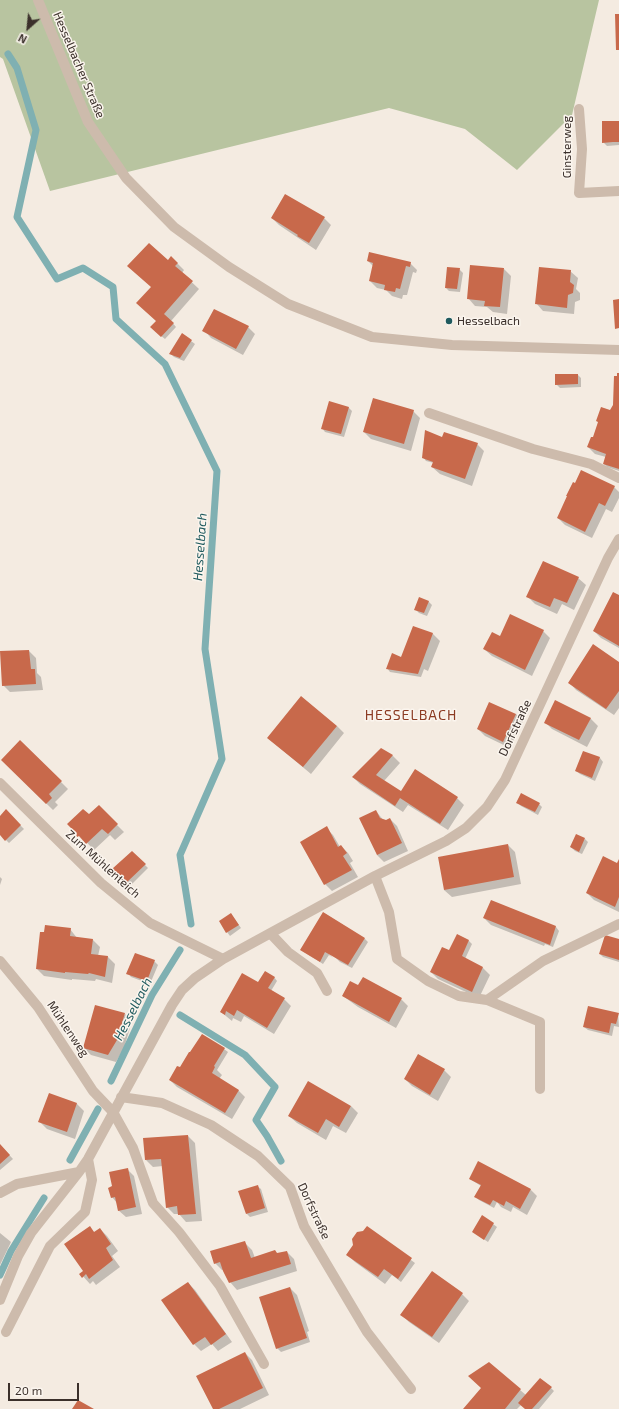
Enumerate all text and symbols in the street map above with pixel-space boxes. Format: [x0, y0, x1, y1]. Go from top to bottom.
north arrow [8, 8, 48, 48]
street label: Hesselbacher Straße [50, 10, 108, 120]
text: N [16, 32, 29, 47]
street label: Ginsterweg [560, 116, 574, 178]
place label: Hesselbach [457, 314, 520, 328]
marker: Hesselbach [444, 316, 454, 326]
water label: Hesselbach [190, 512, 210, 582]
street label: Dorfstraße [496, 697, 534, 759]
district label: HESSELBACH [365, 707, 457, 723]
street label: Zum Mühlenteich [63, 827, 143, 901]
water label: Hesselbach [111, 975, 155, 1043]
street label: Mühlenweg [44, 998, 92, 1060]
street label: Dorfstraße [295, 1180, 333, 1242]
scale bar [10, 1375, 81, 1401]
text: 20 m [15, 1383, 42, 1397]

